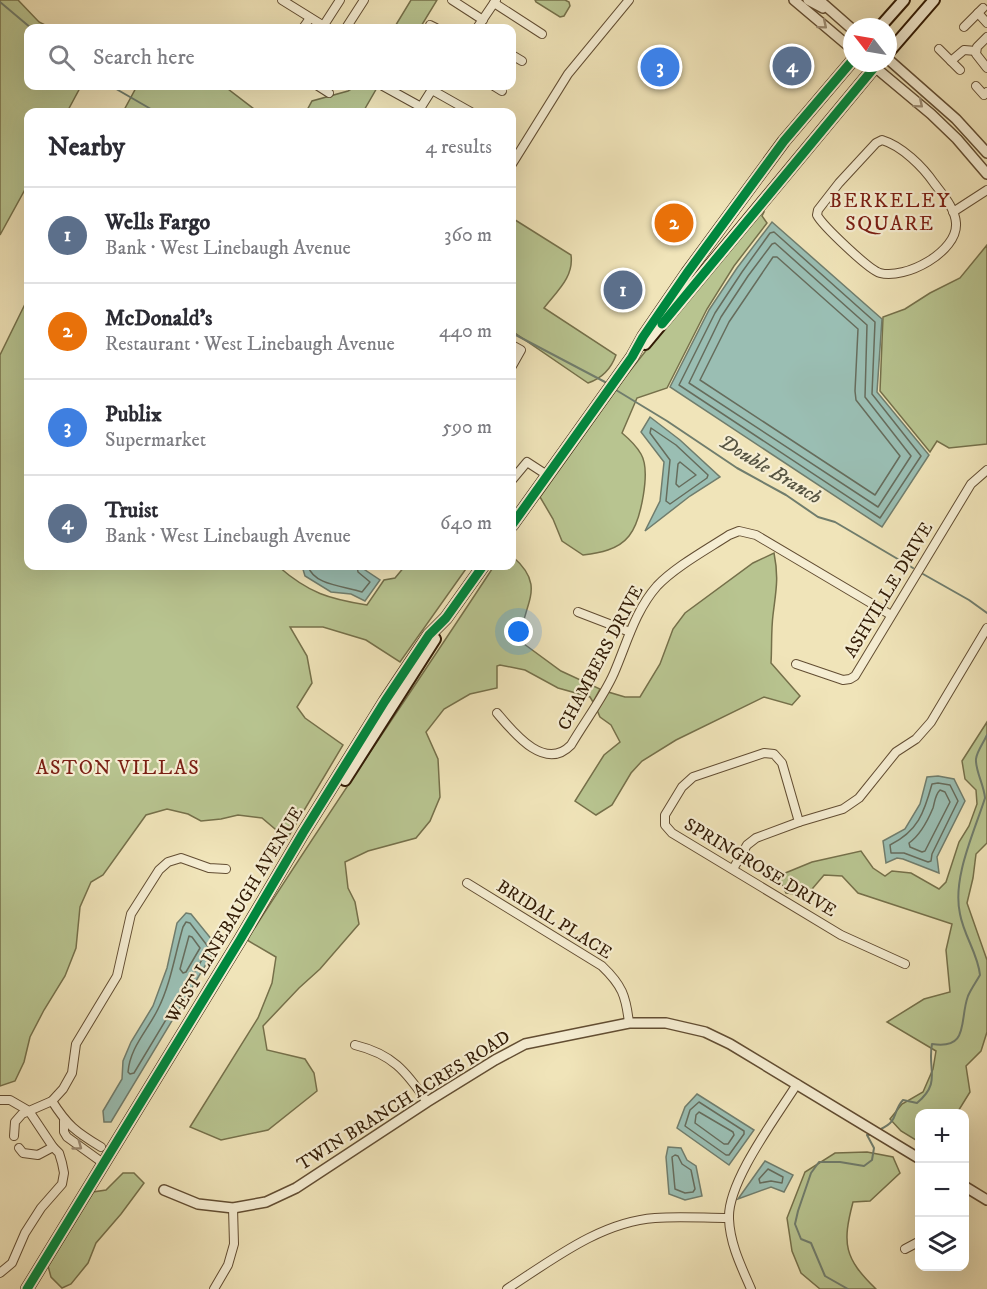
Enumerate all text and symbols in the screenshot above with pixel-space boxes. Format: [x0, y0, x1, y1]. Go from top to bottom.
one-way arrow [816, 18, 827, 29]
north arrow [843, 18, 897, 72]
search box [24, 24, 516, 90]
icon: search [45, 41, 78, 74]
text: Search here [93, 44, 195, 71]
pin: 3 [640, 44, 680, 90]
pin: 4 [772, 44, 812, 88]
one-way arrow [912, 97, 923, 108]
text: Nearby [48, 131, 125, 164]
text: 4 results [425, 135, 492, 160]
district label: BERKELEY SQUARE [829, 189, 951, 237]
pin: 2 [654, 200, 694, 246]
text: Wells Fargo [105, 209, 210, 236]
text: 1 [64, 223, 71, 248]
text: 360 m [444, 223, 492, 248]
text: Bank · West Linebaugh Avenue [105, 236, 351, 261]
pin: 1 [604, 268, 642, 312]
text: McDonald's [105, 305, 212, 332]
text: 2 [63, 319, 72, 344]
text: 440 m [439, 319, 492, 344]
text: Restaurant · West Linebaugh Avenue [105, 332, 395, 357]
text: Publix [105, 401, 162, 428]
text: 3 [64, 415, 71, 440]
text: 590 m [442, 415, 492, 440]
text: Supermarket [105, 428, 206, 453]
water label: Double Branch [714, 430, 826, 510]
text: Truist [105, 497, 158, 524]
text: 4 [62, 511, 73, 536]
text: 640 m [440, 511, 492, 536]
street label: ASHVILLE DRIVE [840, 518, 938, 662]
text: Bank · West Linebaugh Avenue [105, 524, 351, 549]
street label: CHAMBERS DRIVE [553, 581, 649, 734]
your location [504, 617, 533, 646]
district label: ASTON VILLAS [36, 756, 200, 781]
street label: WEST LINEBAUGH AVENUE [161, 803, 309, 1028]
street label: SPRINGROSE DRIVE [680, 814, 840, 922]
street label: BRIDAL PLACE [492, 876, 616, 964]
street label: TWIN BRANCH ACRES ROAD [293, 1026, 515, 1176]
map controls [915, 1109, 969, 1271]
button: + [915, 1109, 969, 1163]
one-way arrow [72, 1139, 83, 1150]
button: − [915, 1163, 969, 1217]
button: layers [915, 1217, 969, 1271]

